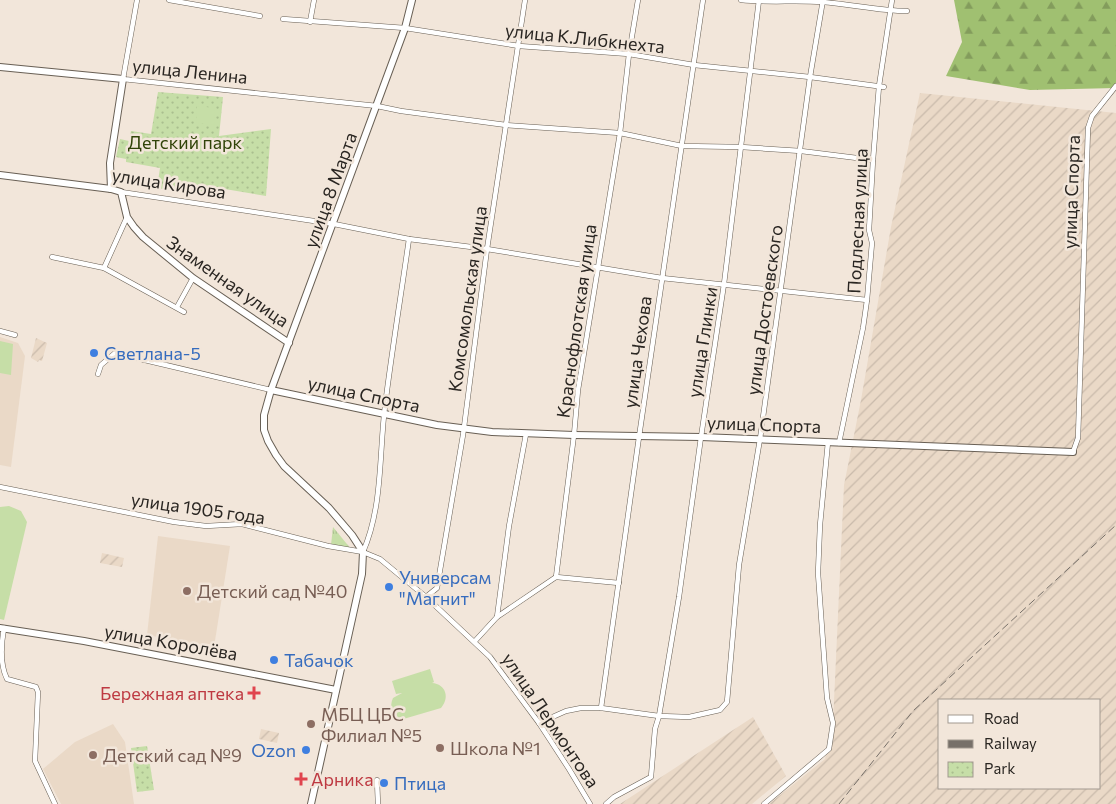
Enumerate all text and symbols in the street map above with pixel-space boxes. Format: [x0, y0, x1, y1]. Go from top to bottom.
street label: улица К.Либкнехта [504, 19, 666, 57]
street label: улица Ленина [131, 54, 249, 88]
street label: улица 8 Марта [299, 129, 361, 251]
park label: Детский парк [128, 131, 243, 153]
street label: улица Спорта [1058, 135, 1084, 249]
street label: Подлесная улица [842, 148, 872, 294]
street label: улица Кирова [110, 163, 228, 203]
street label: Комсомольская улица [443, 205, 491, 393]
street label: Краснофлотская улица [552, 223, 600, 419]
street label: улица Достоевского [741, 223, 787, 397]
street label: Знаменная улица [163, 231, 293, 331]
street label: улица Глинки [682, 285, 722, 399]
street label: улица Чехова [618, 294, 656, 410]
place label: Светлана-5 [104, 342, 201, 364]
marker: Светлана-5 [88, 347, 100, 359]
street label: улица Спорта [306, 371, 422, 417]
street label: улица Спорта [707, 411, 821, 437]
street label: улица 1905 года [130, 488, 266, 528]
place label: Универсам "Магнит" [399, 566, 491, 609]
place label: Детский сад №40 [197, 580, 347, 602]
marker: Универсам "Магнит" [383, 581, 395, 593]
marker: Детский сад №40 [181, 585, 193, 597]
street label: улица Королёва [103, 619, 239, 665]
street label: улица Лермонтова [498, 648, 604, 792]
place label: Табачок [284, 649, 354, 671]
marker: Табачок [268, 654, 280, 666]
place label: Бережная аптека [100, 682, 244, 704]
marker: Бережная аптека [248, 687, 260, 699]
legend [938, 699, 1101, 789]
place label: МБЦ ЦБС Филиал №5 [321, 703, 422, 746]
text: Road [984, 709, 1019, 727]
marker: МБЦ ЦБС Филиал №5 [305, 718, 317, 730]
text: Railway [984, 734, 1037, 752]
place label: Школа №1 [450, 737, 541, 759]
place label: Ozon [251, 739, 296, 761]
marker: Школа №1 [434, 742, 446, 754]
place label: Детский сад №9 [103, 744, 242, 766]
marker: Ozon [300, 744, 312, 756]
marker: Детский сад №9 [87, 749, 99, 761]
text: Park [984, 759, 1015, 777]
place label: Арника [311, 768, 373, 790]
place label: Птица [394, 772, 446, 794]
marker: Арника [295, 773, 307, 785]
marker: Птица [378, 777, 390, 789]

